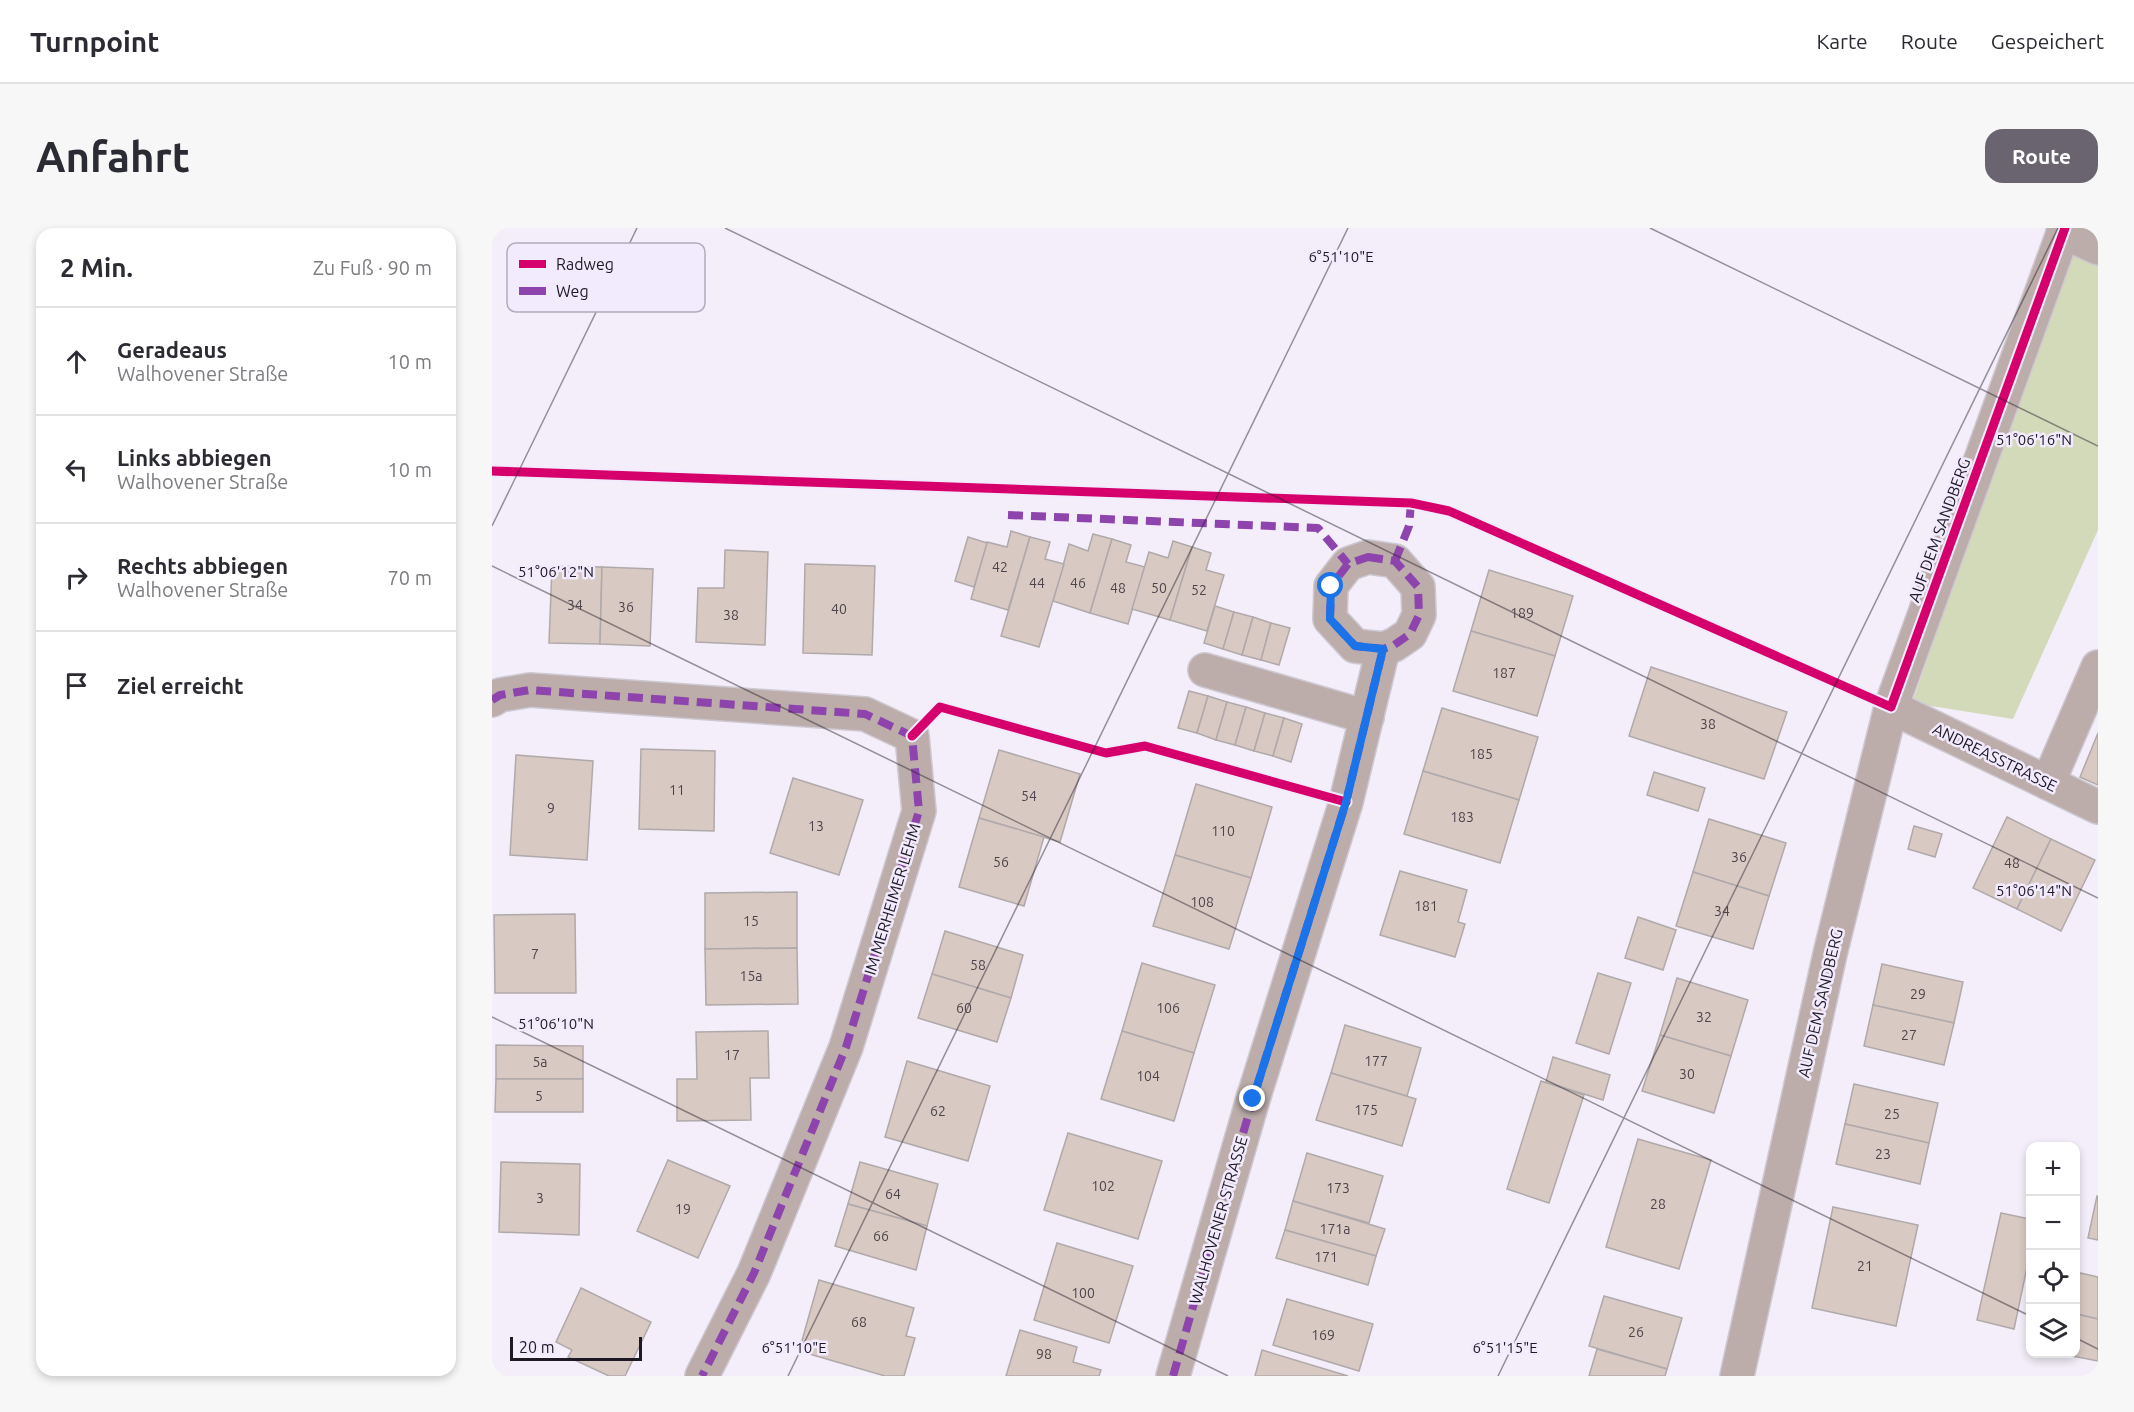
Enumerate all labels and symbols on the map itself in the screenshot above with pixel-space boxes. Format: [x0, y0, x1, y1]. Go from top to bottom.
legend [507, 243, 705, 312]
text: 6°51'10"E [1308, 248, 1374, 265]
text: Radweg [556, 255, 614, 273]
text: Weg [556, 282, 589, 300]
text: 51°06'16"N [1996, 431, 2072, 448]
street label: AUF DEM SANDBERG [1904, 455, 1974, 605]
house number: 42 [992, 559, 1008, 575]
text: 51°06'12"N [518, 563, 594, 580]
route start [1317, 572, 1343, 598]
house number: 44 [1029, 575, 1045, 591]
house number: 46 [1070, 575, 1086, 591]
house number: 48 [1110, 580, 1126, 596]
house number: 50 [1151, 580, 1167, 596]
house number: 52 [1191, 582, 1207, 598]
house number: 34 [567, 597, 583, 613]
house number: 36 [618, 599, 634, 615]
house number: 40 [831, 601, 847, 617]
house number: 189 [1510, 605, 1534, 621]
house number: 38 [723, 607, 739, 623]
house number: 187 [1492, 665, 1516, 681]
house number: 38 [1700, 716, 1716, 732]
street label: ANDREASSTRASSE [1930, 719, 2060, 795]
house number: 185 [1469, 746, 1493, 762]
house number: 11 [669, 782, 685, 798]
house number: 54 [1021, 788, 1037, 804]
house number: 9 [547, 800, 555, 816]
house number: 183 [1450, 809, 1474, 825]
house number: 13 [808, 818, 824, 834]
street label: IM MERHEIMER LEHM [860, 821, 924, 977]
house number: 110 [1211, 823, 1235, 839]
house number: 36 [1731, 849, 1747, 865]
house number: 56 [993, 854, 1009, 870]
house number: 48 [2004, 855, 2020, 871]
text: 51°06'14"N [1996, 882, 2072, 899]
house number: 108 [1190, 894, 1214, 910]
house number: 181 [1414, 898, 1438, 914]
house number: 34 [1714, 903, 1730, 919]
house number: 15 [743, 913, 759, 929]
street label: AUF DEM SANDBERG [1794, 927, 1846, 1079]
house number: 7 [531, 946, 539, 962]
house number: 58 [970, 957, 986, 973]
house number: 15a [740, 968, 763, 984]
house number: 29 [1910, 986, 1926, 1002]
house number: 60 [956, 1000, 972, 1016]
house number: 106 [1156, 1000, 1180, 1016]
house number: 32 [1696, 1009, 1712, 1025]
text: 51°06'10"N [518, 1015, 594, 1032]
house number: 27 [1901, 1027, 1917, 1043]
house number: 17 [724, 1047, 740, 1063]
house number: 177 [1364, 1053, 1388, 1069]
house number: 5a [532, 1054, 548, 1070]
house number: 30 [1679, 1066, 1695, 1082]
house number: 104 [1136, 1068, 1160, 1084]
route end [1239, 1085, 1265, 1111]
house number: 5 [535, 1088, 543, 1104]
house number: 175 [1354, 1102, 1378, 1118]
house number: 62 [930, 1103, 946, 1119]
house number: 25 [1884, 1106, 1900, 1122]
street label: WALHOVENER STRASSE [1185, 1134, 1251, 1306]
house number: 23 [1875, 1146, 1891, 1162]
house number: 102 [1091, 1178, 1115, 1194]
house number: 173 [1326, 1180, 1350, 1196]
house number: 64 [885, 1186, 901, 1202]
house number: 3 [536, 1190, 544, 1206]
house number: 28 [1650, 1196, 1666, 1212]
house number: 19 [675, 1201, 691, 1217]
house number: 171a [1320, 1221, 1350, 1237]
house number: 66 [873, 1228, 889, 1244]
house number: 171 [1314, 1249, 1338, 1265]
house number: 21 [1857, 1258, 1873, 1274]
house number: 100 [1071, 1285, 1095, 1301]
house number: 68 [851, 1314, 867, 1330]
house number: 26 [1628, 1324, 1644, 1340]
house number: 169 [1311, 1327, 1335, 1343]
scale bar [510, 1334, 642, 1362]
text: 6°51'10"E [761, 1339, 827, 1356]
text: 6°51'15"E [1472, 1339, 1538, 1356]
house number: 98 [1036, 1346, 1052, 1362]

